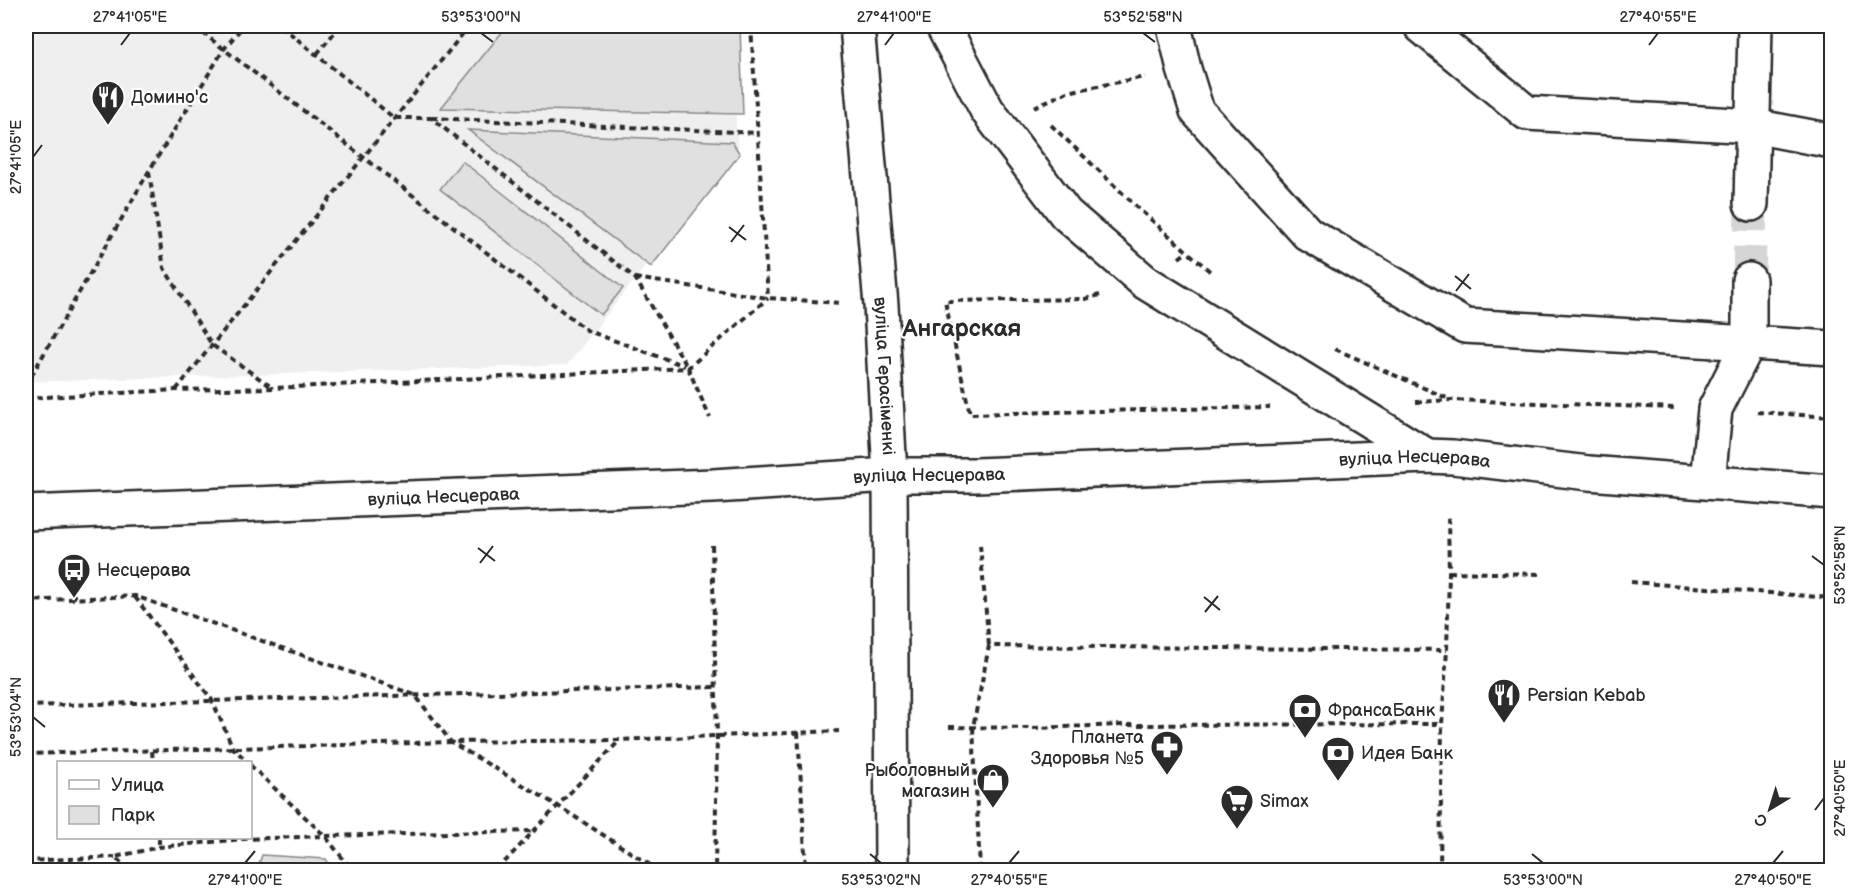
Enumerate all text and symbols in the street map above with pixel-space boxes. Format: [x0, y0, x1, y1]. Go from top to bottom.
text: 27°41'05"E [93, 8, 167, 27]
text: 53°53'00"N [441, 8, 521, 27]
text: 27°41'00"E [857, 8, 931, 27]
text: 53°52'58"N [1103, 8, 1183, 27]
text: 27°40'55"E [1619, 8, 1697, 27]
restaurant icon: Домино'c [90, 79, 126, 126]
place label: Домино'c [131, 87, 208, 108]
text: 27°41'05"E [7, 120, 26, 194]
street label: вуліца Герасіменкі [870, 296, 899, 456]
district label: Ангарская [902, 314, 1021, 343]
street label: вуліца Несцерава [1338, 445, 1492, 472]
street label: вуліца Несцерава [852, 463, 1006, 488]
street label: вуліца Несцерава [367, 483, 521, 510]
text: 53°52'58"N [1831, 525, 1850, 605]
bus stop icon: Несцерава [56, 552, 92, 599]
place label: Несцерава [97, 560, 191, 581]
text: 53°53'04"N [7, 677, 26, 757]
restaurant icon: Persian Kebab [1486, 677, 1522, 724]
place label: Persian Kebab [1527, 685, 1646, 706]
bank icon: ФрансаБанк [1287, 692, 1323, 739]
place label: ФрансаБанк [1328, 700, 1436, 721]
place label: Планета Здоровья №5 [1031, 727, 1144, 769]
pharmacy icon: Планета Здоровья №5 [1149, 729, 1185, 776]
bank icon: Идея Банк [1320, 735, 1356, 782]
place label: Идея Банк [1361, 743, 1453, 764]
text: 27°40'50"E [1831, 759, 1850, 837]
place label: Рыболовный магазин [864, 760, 970, 802]
legend [57, 761, 252, 839]
shop icon: Рыболовный магазин [975, 762, 1011, 809]
text: Улица [111, 775, 165, 796]
north arrow [1740, 779, 1800, 839]
supermarket icon: Simax [1219, 783, 1255, 830]
place label: Simax [1260, 791, 1309, 812]
text: Парк [111, 805, 155, 826]
text: С [1751, 809, 1772, 831]
text: 27°41'00"E [208, 871, 282, 890]
text: 53°53'02"N [841, 871, 921, 890]
text: 27°40'55"E [970, 871, 1048, 890]
text: 53°53'00"N [1503, 871, 1583, 890]
text: 27°40'50"E [1734, 871, 1812, 890]

